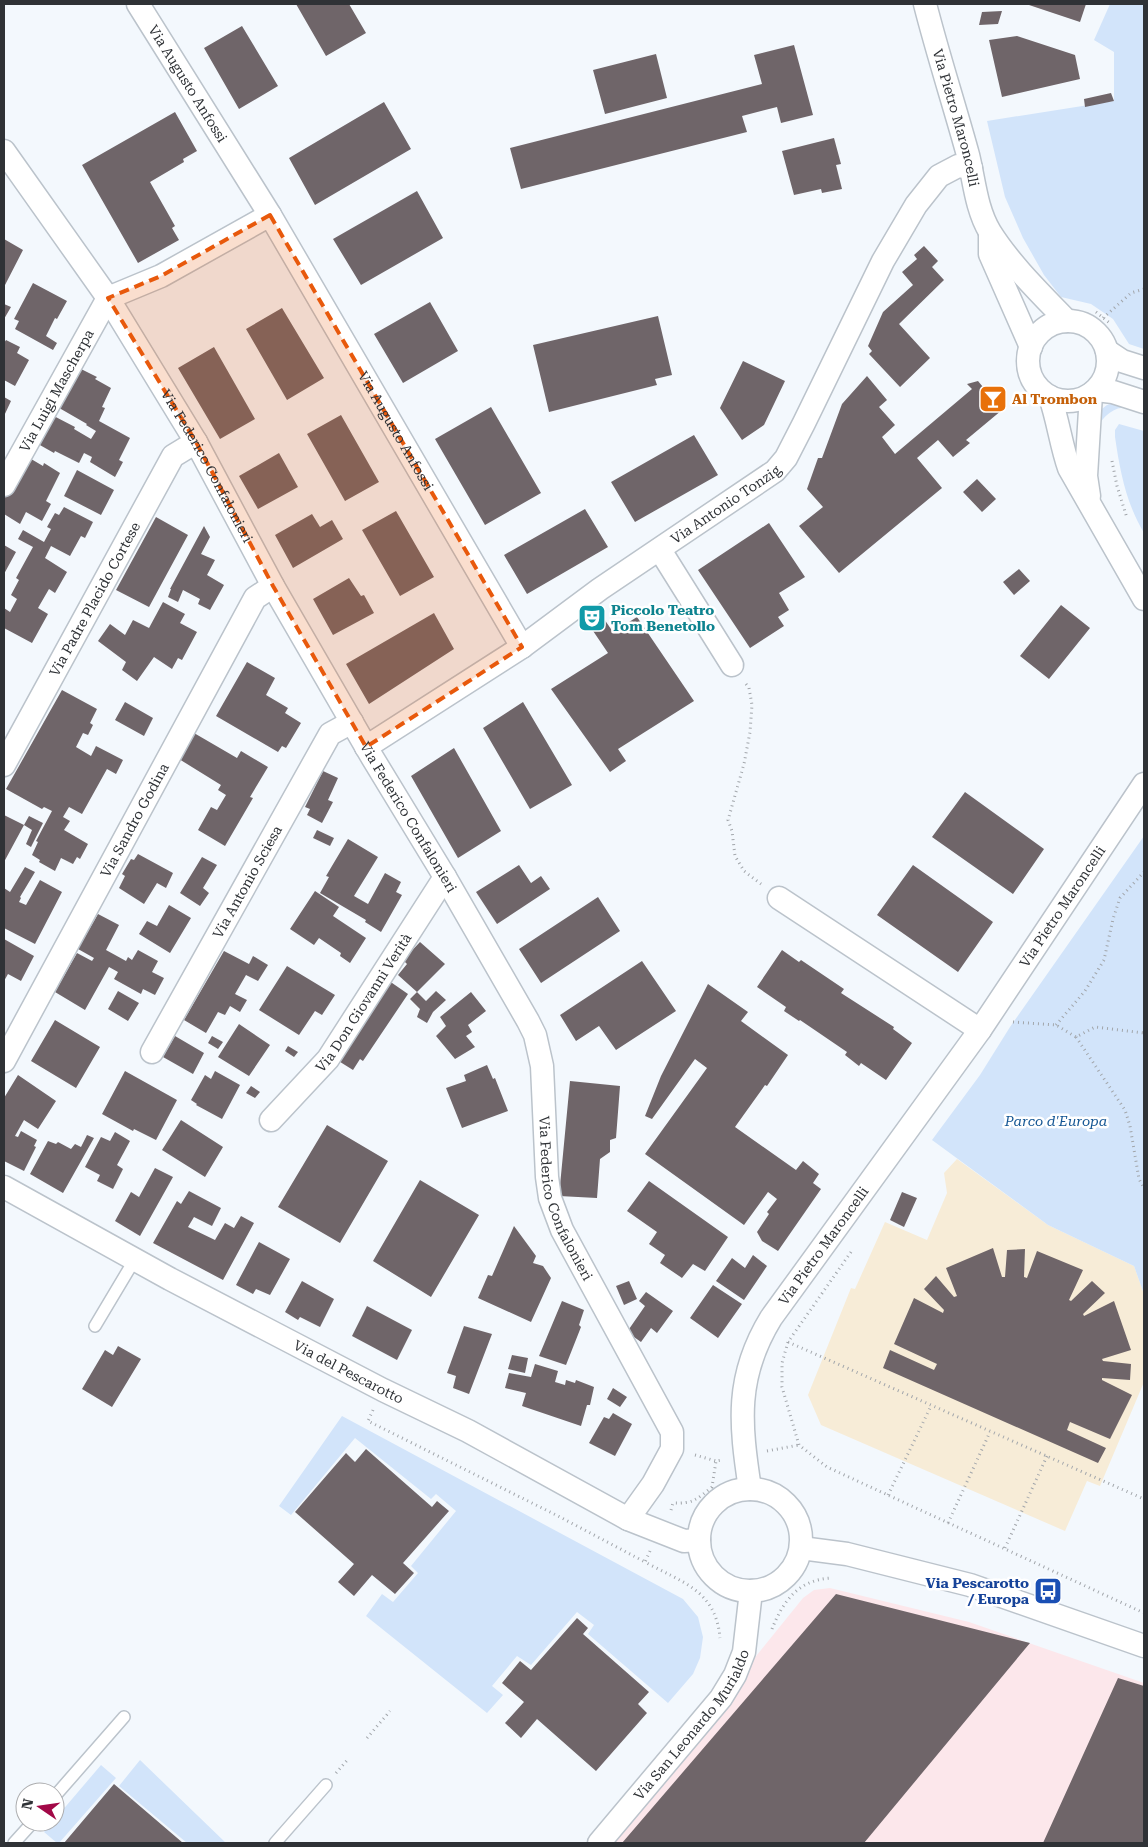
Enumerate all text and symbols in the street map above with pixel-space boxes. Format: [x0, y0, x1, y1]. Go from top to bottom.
street label: Via Augusto Anfossi [145, 22, 231, 146]
street label: Via Pietro Maroncelli [930, 47, 982, 188]
street label: Via Luigi Mascherpa [16, 326, 97, 455]
street label: Via Augusto Anfossi [355, 368, 437, 494]
bar icon: Al Trombon [978, 384, 1008, 414]
street label: Via Federico Confalonieri [158, 386, 256, 546]
place label: Al Trombon [1012, 391, 1098, 407]
street label: Via Antonio Tonzig [668, 462, 784, 547]
street label: Via Padre Placido Cortese [46, 519, 143, 679]
place label: Piccolo Teatro Tom Benetollo [611, 602, 715, 634]
theatre icon: Piccolo Teatro Tom Benetollo [577, 603, 607, 633]
street label: Via Federico Confalonieri [357, 739, 460, 896]
street label: Via Sandro Godina [97, 760, 172, 880]
street label: Via Antonio Sciesa [209, 822, 285, 941]
street label: Via Pietro Maroncelli [1016, 843, 1109, 970]
street label: Via Don Giovanni Verità [312, 930, 415, 1075]
park label: Parco d'Europa [1004, 1113, 1107, 1129]
street label: Via Federico Confalonieri [536, 1115, 596, 1284]
street label: Via Pietro Maroncelli [775, 1183, 872, 1308]
street label: Via del Pescarotto [291, 1337, 406, 1407]
place label: Via Pescarotto / Europa [926, 1575, 1030, 1607]
bus stop icon: Via Pescarotto / Europa [1033, 1576, 1063, 1606]
street label: Via San Leonardo Murialdo [631, 1647, 752, 1803]
north arrow [15, 1782, 65, 1832]
text: N [18, 1797, 36, 1811]

